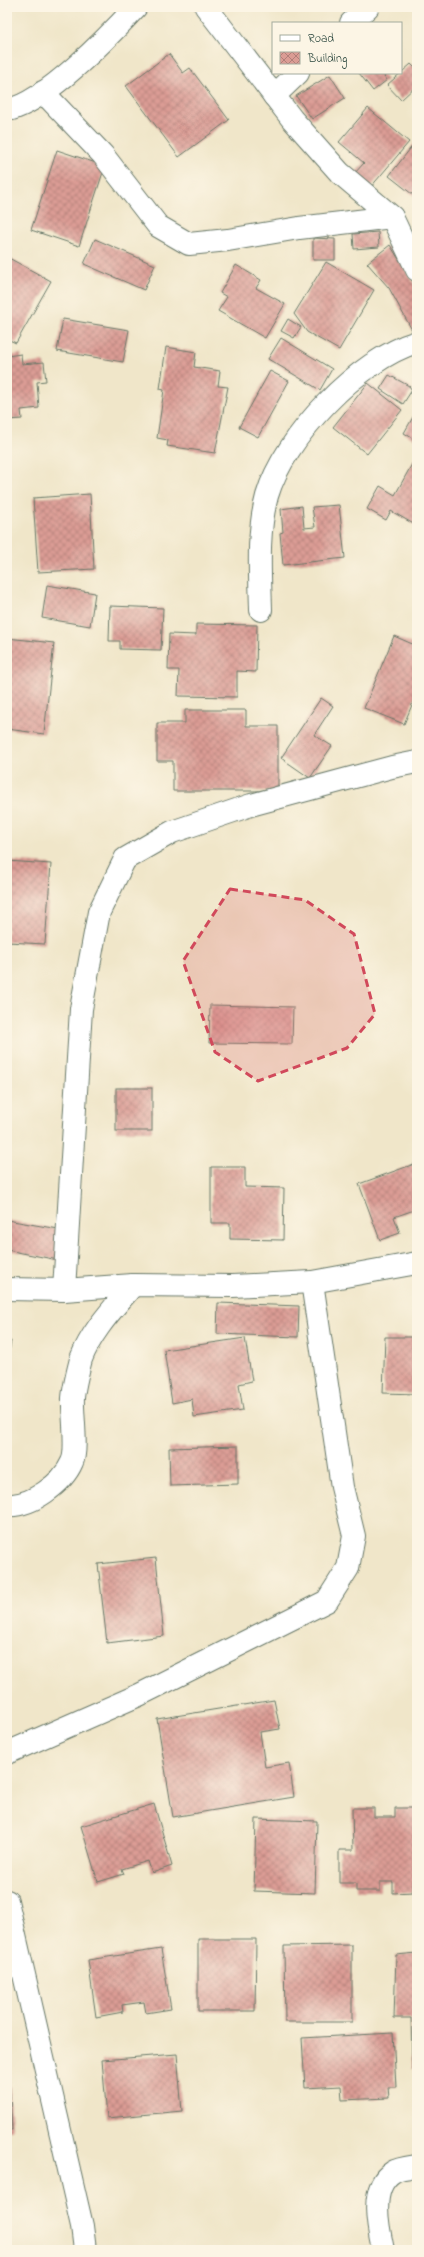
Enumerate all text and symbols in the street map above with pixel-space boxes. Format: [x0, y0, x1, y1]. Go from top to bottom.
legend [272, 22, 402, 74]
text: Road [308, 30, 334, 48]
text: Building [307, 50, 347, 69]

